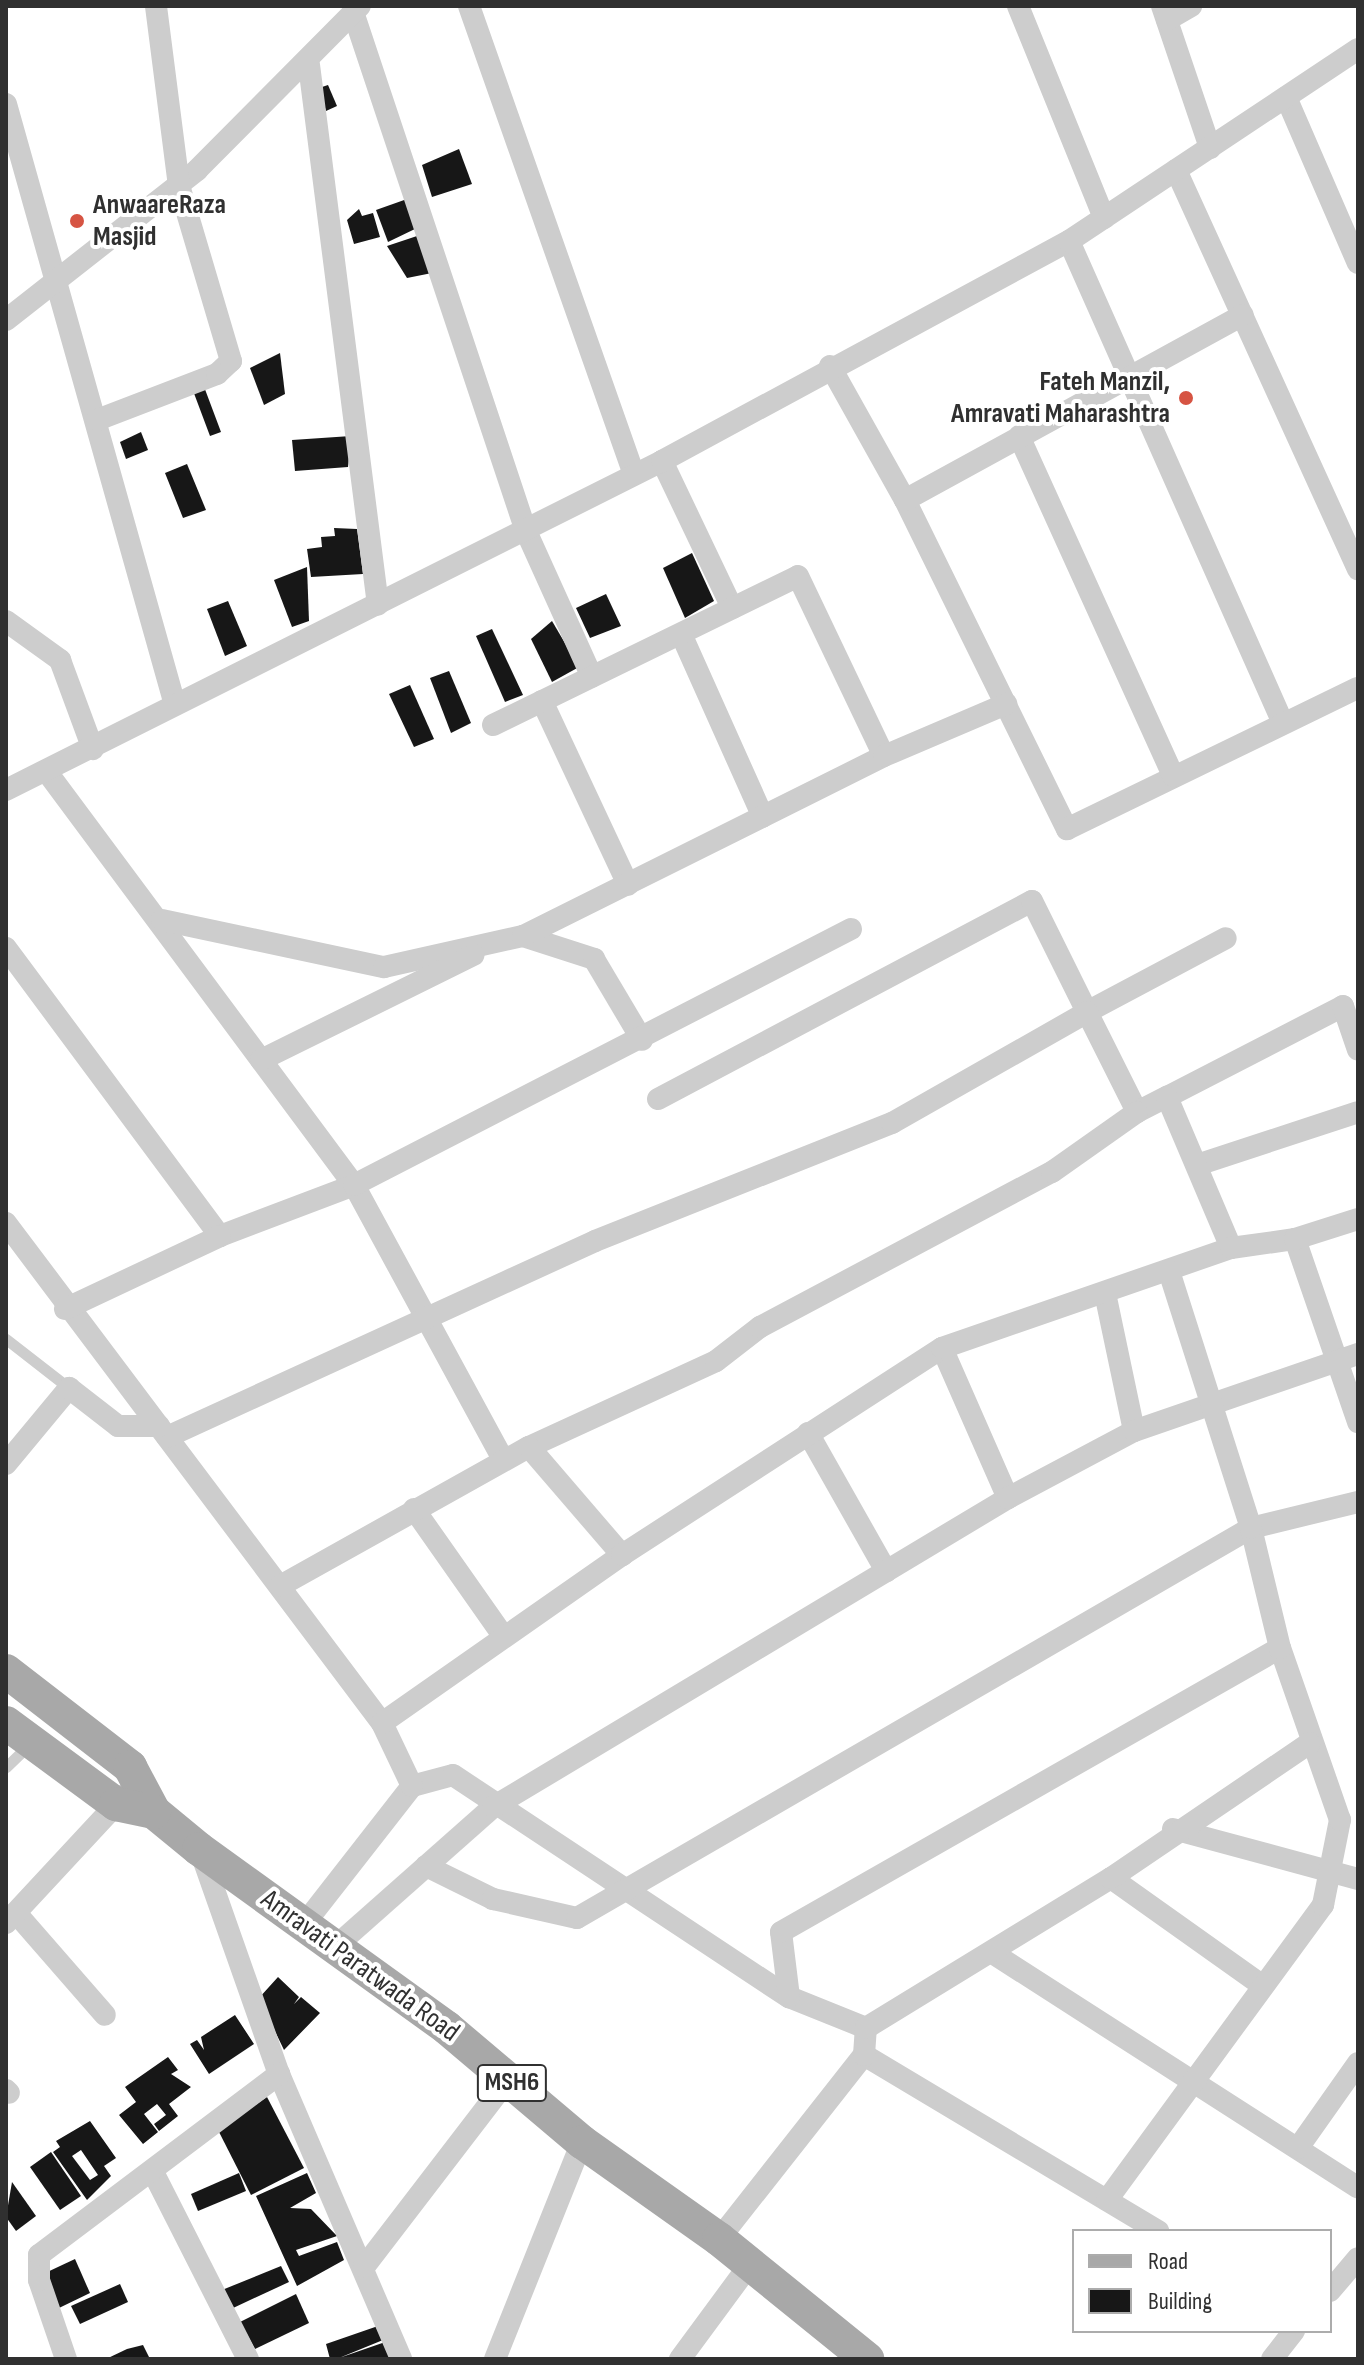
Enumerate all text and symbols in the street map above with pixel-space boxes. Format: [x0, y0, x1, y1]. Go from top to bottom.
place label: AnwaareRaza Masjid [93, 188, 226, 254]
marker: AnwaareRaza Masjid [68, 212, 86, 230]
place label: Fateh Manzil, Amravati Maharashtra [951, 365, 1170, 431]
marker: Fateh Manzil, Amravati Maharashtra [1177, 389, 1195, 407]
street label: Amravati Paratwada Road [254, 1883, 466, 2049]
road number: MSH6 [476, 2061, 548, 2105]
legend [1072, 2229, 1332, 2333]
text: Road [1148, 2247, 1188, 2276]
text: Building [1148, 2287, 1212, 2316]

